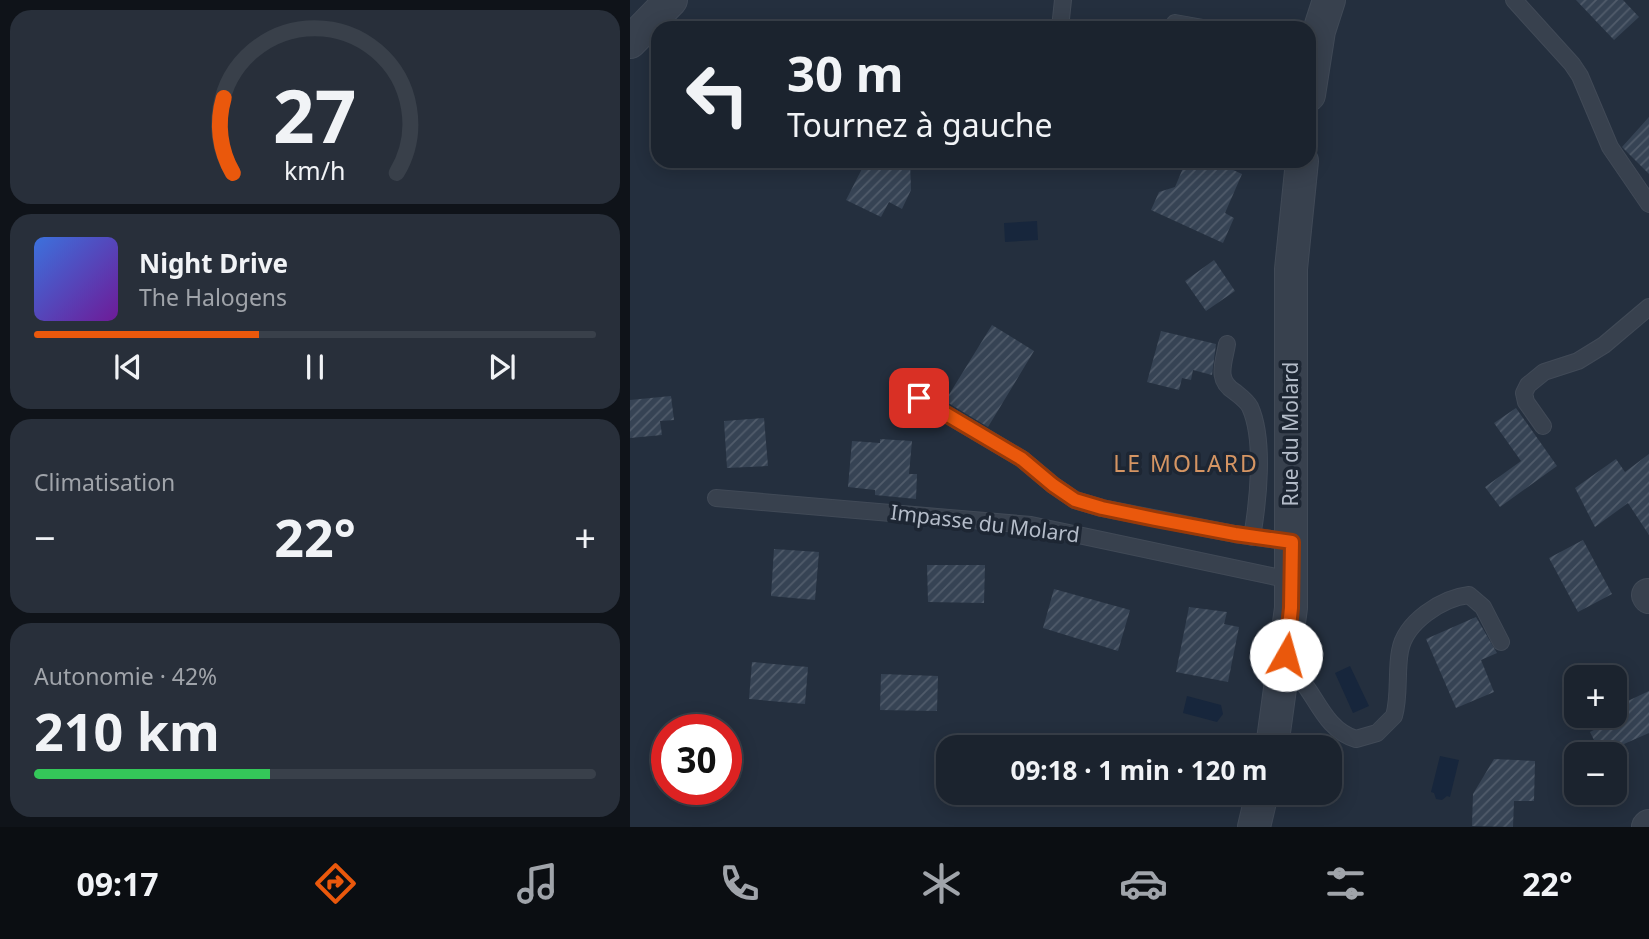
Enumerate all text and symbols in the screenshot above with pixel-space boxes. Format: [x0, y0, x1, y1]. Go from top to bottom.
text: 30 m [787, 40, 904, 106]
icon: left [672, 49, 763, 140]
text: 27 [273, 66, 357, 165]
text: Tournez à gauche [787, 103, 1053, 146]
text: km/h [284, 153, 346, 187]
text: Night Drive [139, 245, 288, 281]
text: The Halogens [139, 281, 287, 313]
icon: previous [109, 348, 147, 386]
icon: pause [296, 348, 334, 386]
icon: next [483, 348, 521, 386]
street label: Rue du Molard [1276, 362, 1304, 506]
pin [889, 368, 949, 428]
icon: arrive [900, 379, 938, 417]
district label: LE MOLARD [1113, 447, 1259, 479]
text: Climatisation [34, 466, 175, 498]
street label: Impasse du Molard [889, 498, 1081, 549]
text: 22° [274, 501, 356, 572]
text: − [34, 511, 56, 563]
text: + [574, 511, 596, 563]
position arrow [1249, 618, 1323, 692]
text: Autonomie · 42% [34, 660, 217, 692]
map controls [1564, 665, 1627, 805]
button: + [1564, 665, 1627, 728]
text: 210 km [34, 695, 220, 766]
speed limit sign: 30 [651, 714, 742, 805]
button: − [1564, 742, 1627, 805]
text: 09:18 · 1 min · 120 m [1011, 752, 1267, 788]
icon: directions [311, 859, 360, 908]
icon: music [513, 859, 562, 908]
icon: phone [715, 859, 764, 908]
icon: climate [917, 859, 966, 908]
icon: car [1119, 859, 1168, 908]
icon: filters [1321, 859, 1370, 908]
text: 09:17 [76, 862, 159, 905]
text: 22° [1522, 862, 1573, 905]

